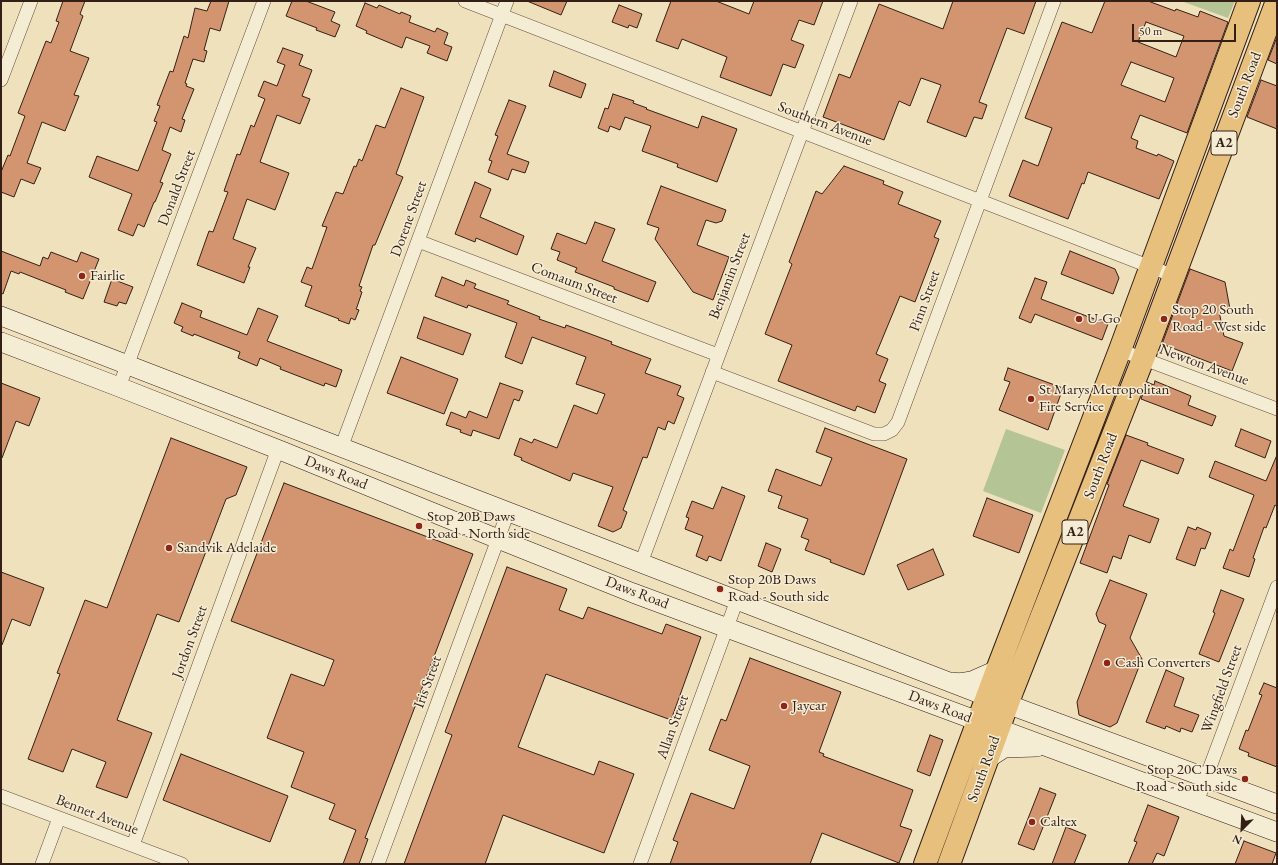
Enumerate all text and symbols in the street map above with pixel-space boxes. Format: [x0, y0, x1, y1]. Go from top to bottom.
scale bar [1134, 16, 1238, 42]
text: 50 m [1139, 23, 1162, 39]
street label: South Road [1224, 50, 1266, 120]
street label: Southern Avenue [775, 98, 875, 150]
road number: A2 [1211, 131, 1237, 155]
street label: Donald Street [154, 148, 200, 228]
street label: Dorene Street [387, 179, 431, 259]
street label: Benjamin Street [705, 230, 755, 322]
street label: Comaum Street [528, 258, 620, 308]
place label: Fairlie [90, 267, 125, 285]
street label: Pinn Street [906, 268, 944, 334]
marker: Fairlie [77, 271, 87, 281]
place label: Stop 20 South Road - West side [1172, 301, 1266, 336]
place label: U-Go [1087, 310, 1121, 328]
marker: U-Go [1074, 314, 1084, 324]
marker: Stop 20 South Road - West side [1159, 314, 1169, 324]
street label: Newton Avenue [1157, 340, 1251, 390]
place label: St Marys Metropolitan Fire Service [1039, 381, 1169, 416]
marker: St Marys Metropolitan Fire Service [1026, 394, 1036, 404]
street label: South Road [1080, 431, 1122, 501]
street label: Daws Road [302, 452, 370, 494]
place label: Stop 20B Daws Road - North side [427, 508, 530, 543]
road number: A2 [1062, 520, 1088, 544]
marker: Stop 20B Daws Road - North side [414, 521, 424, 531]
place label: Sandvik Adelaide [177, 539, 276, 557]
marker: Sandvik Adelaide [164, 543, 174, 553]
place label: Stop 20B Daws Road - South side [728, 571, 829, 606]
street label: Daws Road [603, 573, 671, 613]
marker: Stop 20B Daws Road - South side [715, 584, 725, 594]
street label: Jordon Street [168, 603, 212, 681]
street label: Wingfield Street [1198, 643, 1246, 735]
street label: Iris Street [410, 653, 446, 711]
place label: Cash Converters [1115, 654, 1210, 672]
marker: Cash Converters [1102, 658, 1112, 668]
street label: Daws Road [906, 687, 974, 727]
street label: Allan Street [653, 692, 693, 762]
place label: Jaycar [792, 697, 826, 715]
marker: Jaycar [779, 701, 789, 711]
street label: South Road [964, 733, 1004, 805]
place label: Stop 20C Daws Road - South side [1136, 761, 1237, 796]
marker: Stop 20C Daws Road - South side [1240, 774, 1250, 784]
street label: Bennet Avenue [53, 791, 141, 839]
north arrow [1222, 809, 1262, 849]
place label: Caltex [1040, 813, 1077, 831]
marker: Caltex [1027, 817, 1037, 827]
text: N [1230, 832, 1244, 848]

